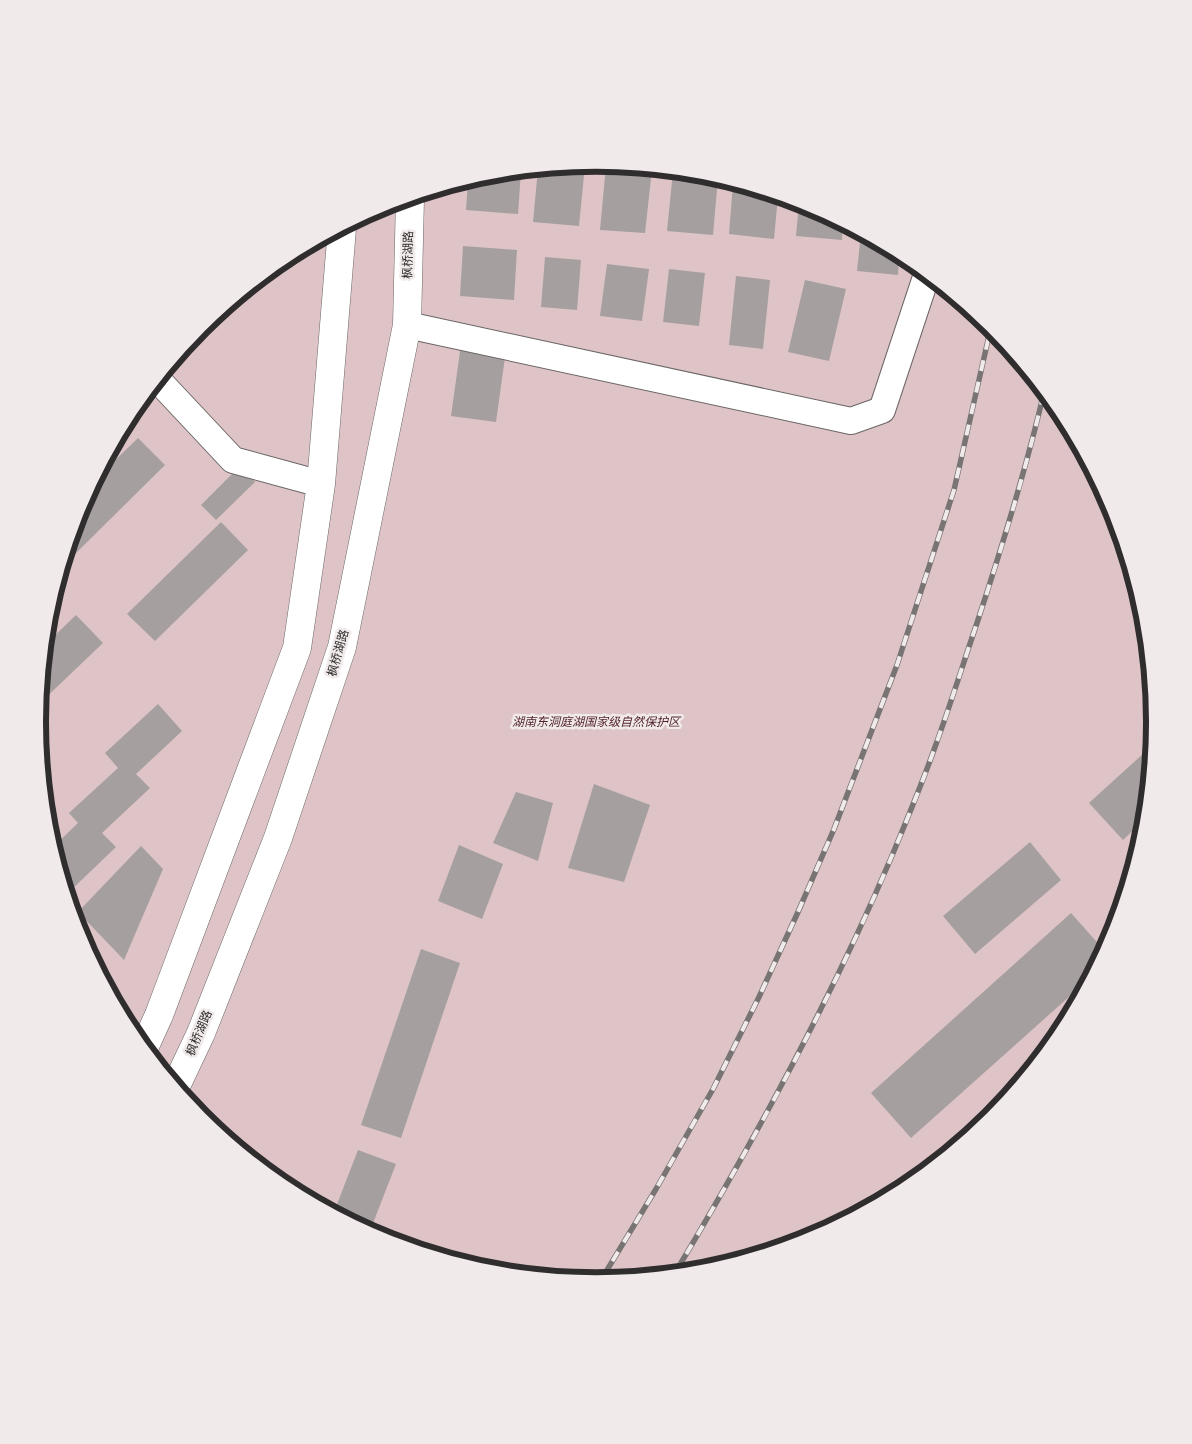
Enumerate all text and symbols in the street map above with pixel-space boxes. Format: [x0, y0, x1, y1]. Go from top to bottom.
street label: 枫桥湖路 [401, 231, 415, 279]
street label: 枫桥湖路 [325, 628, 351, 678]
park label: 湖南东洞庭湖国家级自然保护区 [512, 715, 682, 729]
street label: 枫桥湖路 [183, 1008, 215, 1058]

